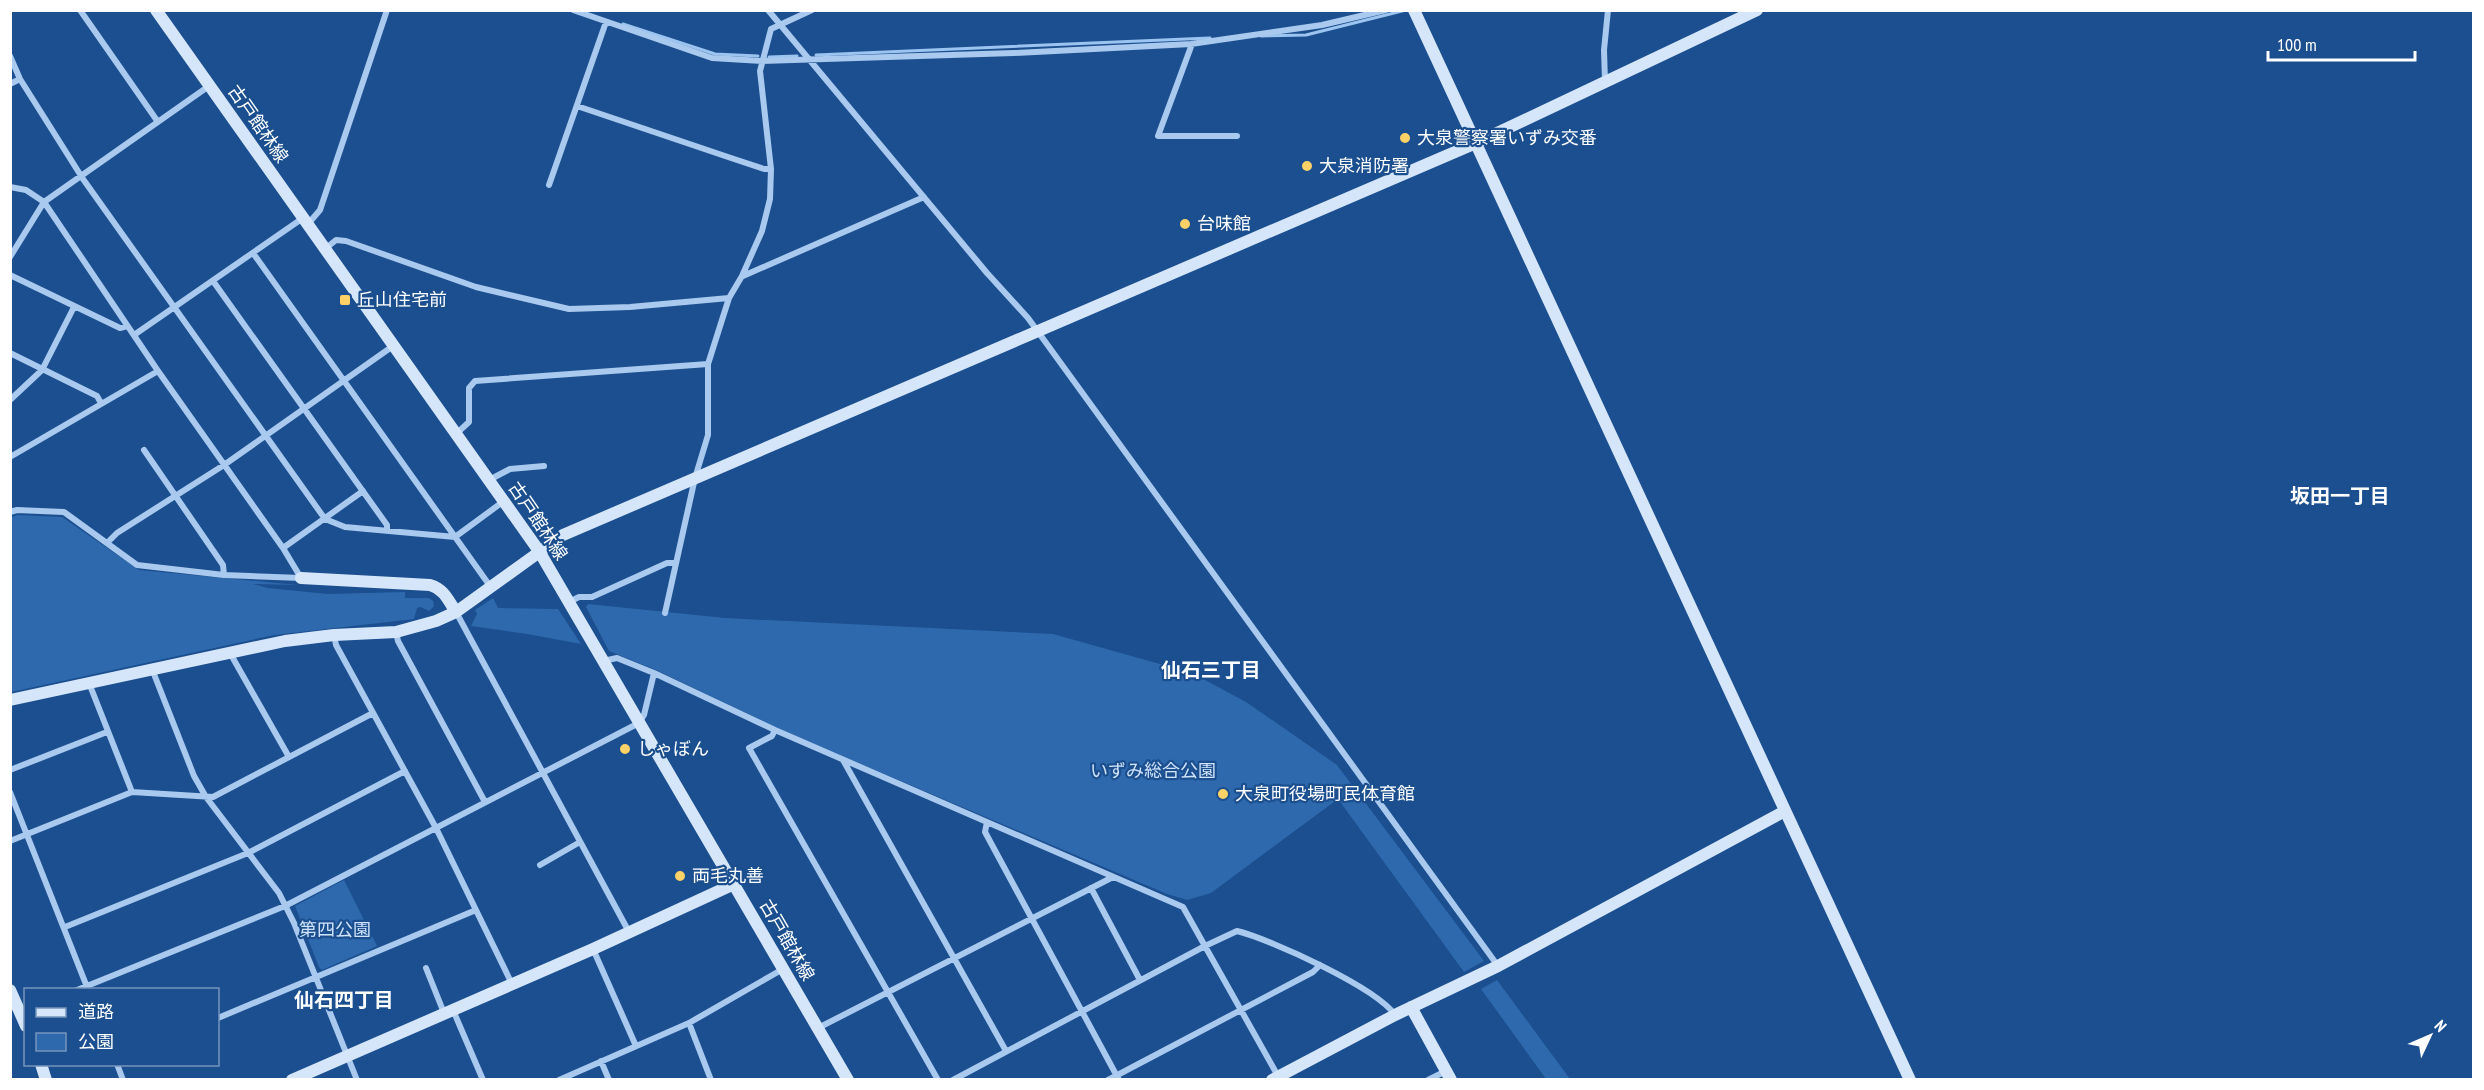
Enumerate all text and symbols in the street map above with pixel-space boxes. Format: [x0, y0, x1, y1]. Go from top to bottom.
scale bar [2268, 24, 2415, 62]
text: 100 m [2277, 33, 2317, 56]
street label: 古戸館林線 [223, 80, 294, 167]
place label: 大泉警察署いずみ交番 [1417, 126, 1597, 149]
marker: 大泉警察署いずみ交番 [1398, 131, 1412, 145]
place label: 大泉消防署 [1319, 154, 1409, 177]
marker: 大泉消防署 [1300, 159, 1314, 173]
place label: 台味館 [1197, 212, 1251, 235]
marker: 台味館 [1178, 217, 1192, 231]
place label: 丘山住宅前 [357, 288, 447, 311]
marker: 丘山住宅前 [338, 293, 352, 307]
street label: 古戸館林線 [504, 477, 573, 564]
district label: 坂田一丁目 [2290, 483, 2390, 509]
district label: 仙石三丁目 [1161, 657, 1261, 683]
place label: しゃぼん [637, 737, 709, 760]
marker: しゃぼん [618, 742, 632, 756]
park label: いずみ総合公園 [1090, 759, 1216, 782]
place label: 大泉町役場町民体育館 [1235, 782, 1415, 805]
marker: 大泉町役場町民体育館 [1216, 787, 1230, 801]
place label: 両毛丸善 [692, 864, 764, 887]
marker: 両毛丸善 [673, 869, 687, 883]
street label: 古戸館林線 [755, 895, 820, 984]
park label: 第四公園 [299, 918, 371, 941]
district label: 仙石四丁目 [294, 987, 394, 1013]
legend [24, 988, 219, 1066]
text: 道路 [78, 1000, 114, 1023]
north arrow [2400, 1006, 2460, 1066]
text: N [2431, 1016, 2451, 1036]
text: 公園 [78, 1030, 114, 1053]

